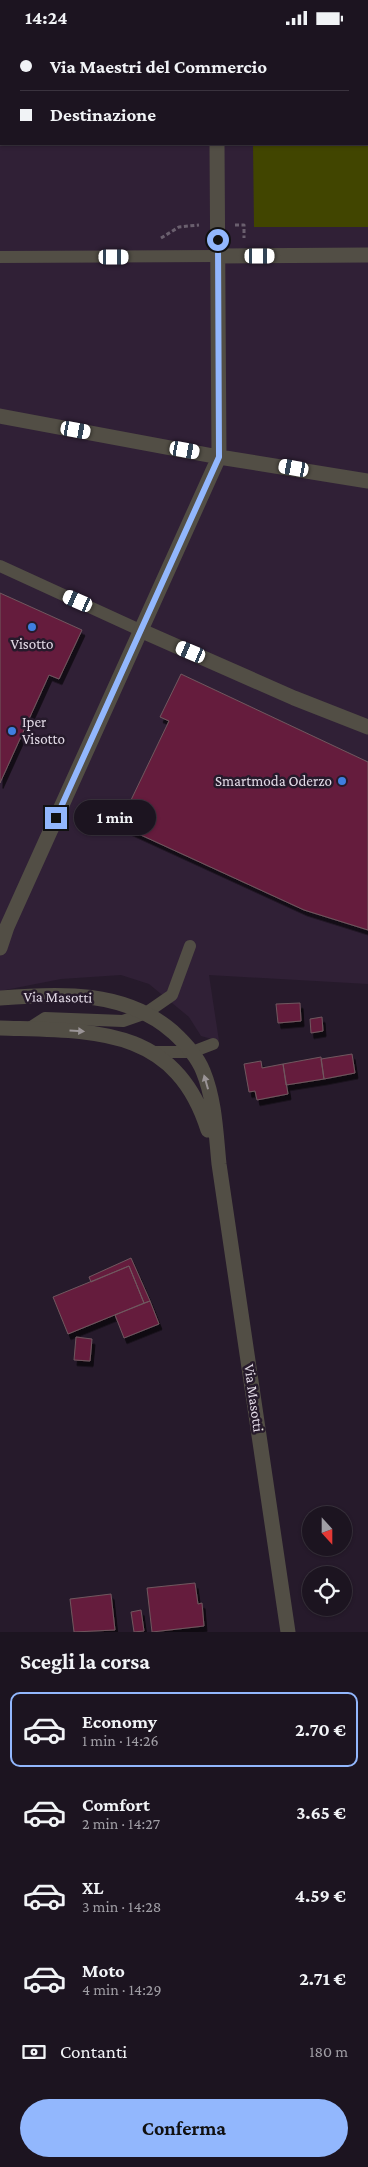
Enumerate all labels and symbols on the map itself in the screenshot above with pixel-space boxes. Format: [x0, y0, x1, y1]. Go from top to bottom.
route start [207, 229, 229, 251]
car [245, 249, 275, 264]
car [99, 250, 129, 265]
car [59, 420, 92, 440]
car [168, 440, 201, 460]
car [277, 458, 310, 478]
car [61, 588, 94, 614]
marker: Visotto [26, 621, 38, 633]
place label: Visotto [11, 636, 53, 652]
car [174, 639, 207, 665]
place label: Iper Visotto [22, 714, 65, 747]
marker: Iper Visotto [6, 725, 18, 737]
place label: Smartmoda Oderzo [215, 773, 332, 789]
marker: Smartmoda Oderzo [336, 775, 348, 787]
callout: 1 min [74, 801, 156, 835]
route end [45, 807, 67, 829]
street label: Via Masotti [24, 988, 92, 1006]
one-way arrow [69, 1027, 85, 1035]
one-way arrow [202, 1074, 210, 1089]
street label: Via Masotti [241, 1363, 267, 1433]
north arrow [302, 1506, 352, 1556]

